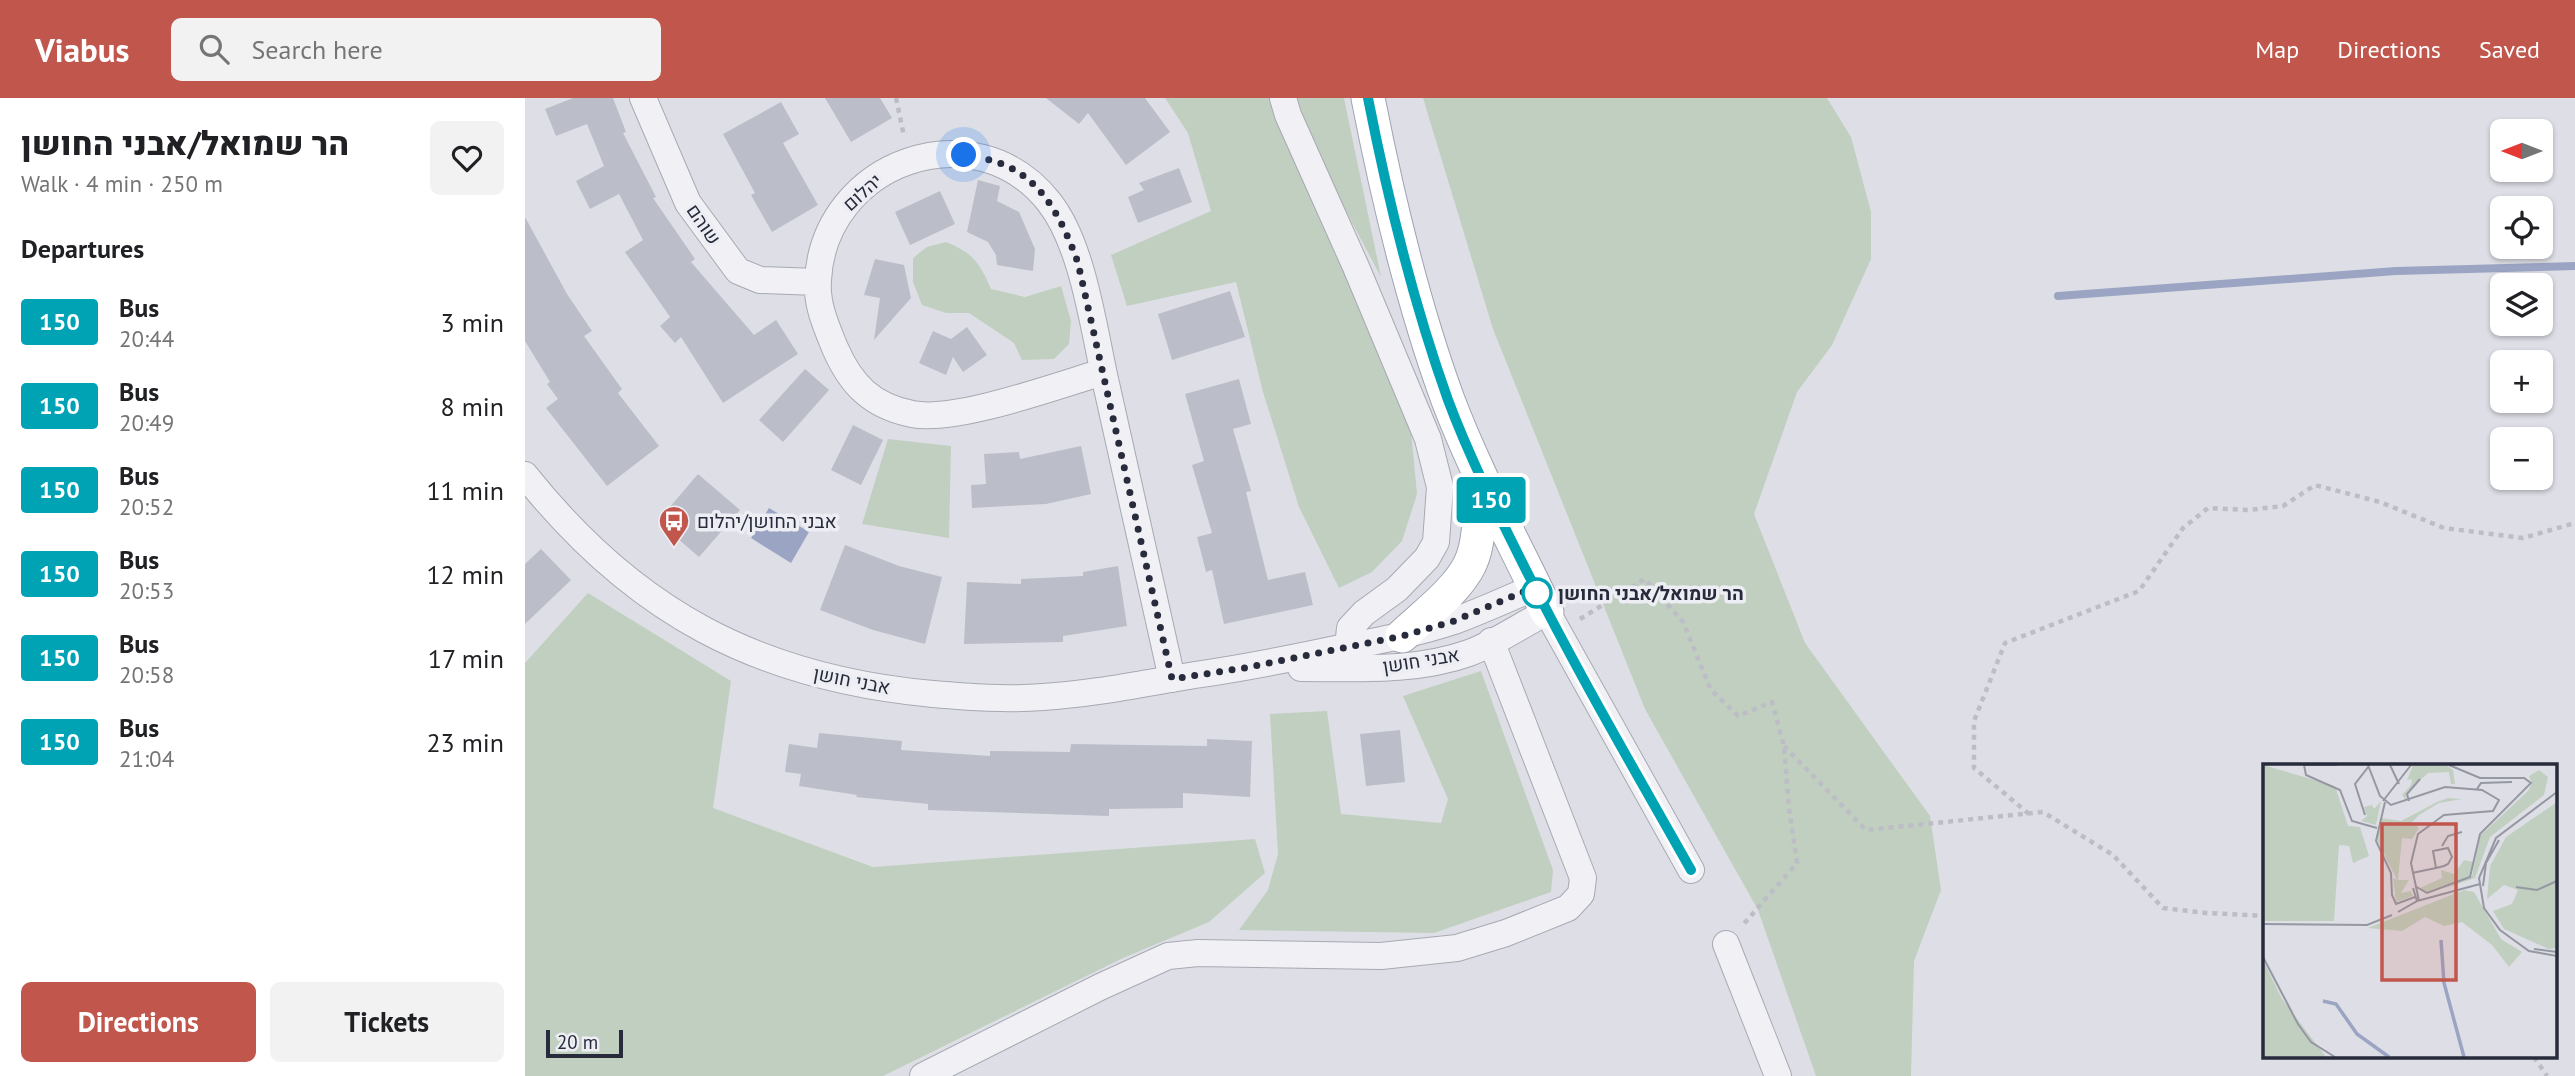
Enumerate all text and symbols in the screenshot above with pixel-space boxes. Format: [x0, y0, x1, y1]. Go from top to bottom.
search box [171, 18, 661, 81]
text: Viabus [35, 28, 129, 71]
icon: search [195, 30, 233, 68]
text: Search here [251, 33, 383, 66]
text: Map [2255, 34, 2299, 65]
text: Directions [2337, 34, 2441, 65]
text: Saved [2479, 34, 2540, 65]
north arrow [2490, 119, 2553, 182]
map controls [2490, 119, 2553, 490]
text: הר שמואל/אבני החושן [21, 121, 349, 164]
button: heart [430, 121, 504, 195]
your location [946, 137, 981, 172]
street label: יהלום [837, 168, 887, 216]
text: Walk · 4 min · 250 m [21, 169, 223, 198]
button: locate [2490, 196, 2553, 259]
street label: שוהם [682, 199, 726, 249]
text: Departures [21, 232, 144, 265]
button: layers [2490, 273, 2553, 336]
text: Bus [119, 291, 159, 324]
text: 150 [39, 306, 80, 337]
text: 3 min [441, 306, 504, 339]
text: 20:44 [119, 324, 174, 353]
button: + [2490, 350, 2553, 413]
text: Bus [119, 375, 159, 408]
text: 150 [39, 390, 80, 421]
text: 8 min [441, 390, 504, 423]
text: 20:49 [119, 408, 174, 437]
button: − [2490, 427, 2553, 490]
text: Bus [119, 459, 159, 492]
text: 150 [39, 474, 80, 505]
text: 11 min [426, 474, 504, 507]
line badge: 150 [1451, 477, 1531, 523]
text: 150 [1471, 484, 1511, 515]
text: 20:52 [119, 492, 174, 521]
bus stop icon: אבני החושן/יהלום [657, 504, 691, 548]
place label: אבני החושן/יהלום [697, 509, 837, 533]
text: Bus [119, 543, 159, 576]
text: 150 [39, 558, 80, 589]
text: 12 min [426, 558, 504, 591]
text: 20:53 [119, 576, 174, 605]
marker: הר שמואל/אבני החושן [1522, 578, 1552, 608]
place label: הר שמואל/אבני החושן [1558, 581, 1744, 605]
text: Bus [119, 627, 159, 660]
text: 150 [39, 642, 80, 673]
text: 17 min [428, 642, 504, 675]
street label: אבני חושן [1381, 642, 1461, 678]
text: 20:58 [119, 660, 174, 689]
street label: אבני חושן [812, 661, 892, 699]
text: Bus [119, 711, 159, 744]
text: 150 [39, 726, 80, 757]
text: 23 min [426, 726, 504, 759]
text: 21:04 [119, 744, 174, 773]
inset map [2263, 764, 2557, 1058]
button: Directions [21, 982, 256, 1062]
button: Tickets [270, 982, 504, 1062]
scale bar [546, 1027, 623, 1059]
text: 20 m [557, 1030, 598, 1054]

